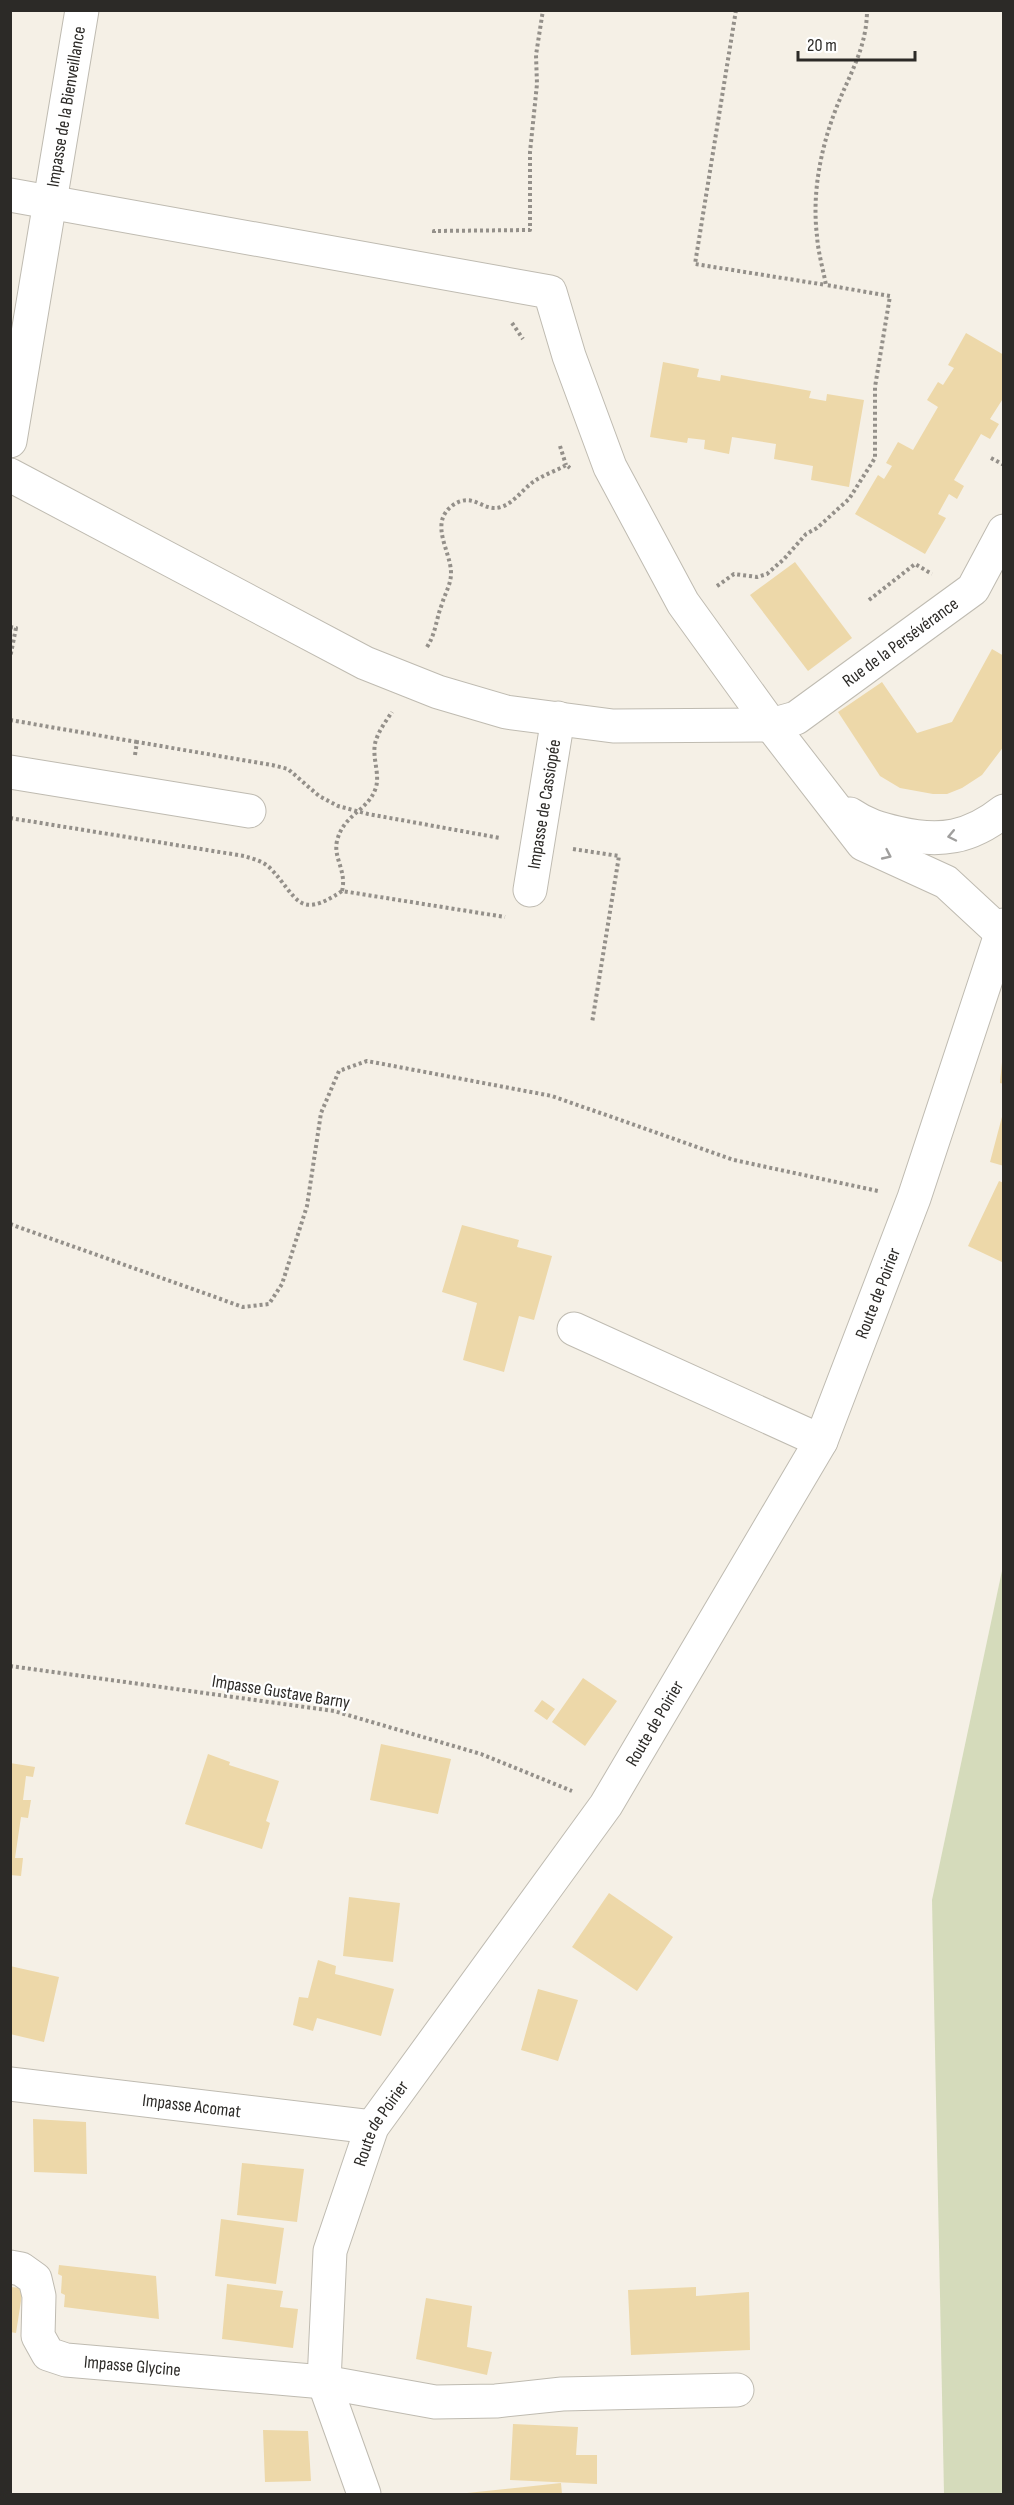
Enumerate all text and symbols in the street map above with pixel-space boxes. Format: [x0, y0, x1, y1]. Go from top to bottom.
scale bar [798, 24, 915, 62]
street label: Impasse de la Bienveillance [42, 25, 90, 189]
text: 20 m [807, 35, 837, 56]
street label: Rue de la Persévérance [838, 593, 962, 691]
street label: Impasse de Cassiopée [523, 738, 565, 870]
one-way arrow [947, 829, 957, 842]
one-way arrow [881, 847, 892, 859]
street label: Route de Poirier [851, 1245, 904, 1342]
street label: Impasse Gustave Barny [211, 1671, 351, 1713]
street label: Route de Poirier [621, 1677, 688, 1770]
street label: Route de Poirier [349, 2076, 413, 2169]
street label: Impasse Acomat [141, 2089, 243, 2122]
street label: Impasse Glycine [83, 2351, 182, 2380]

